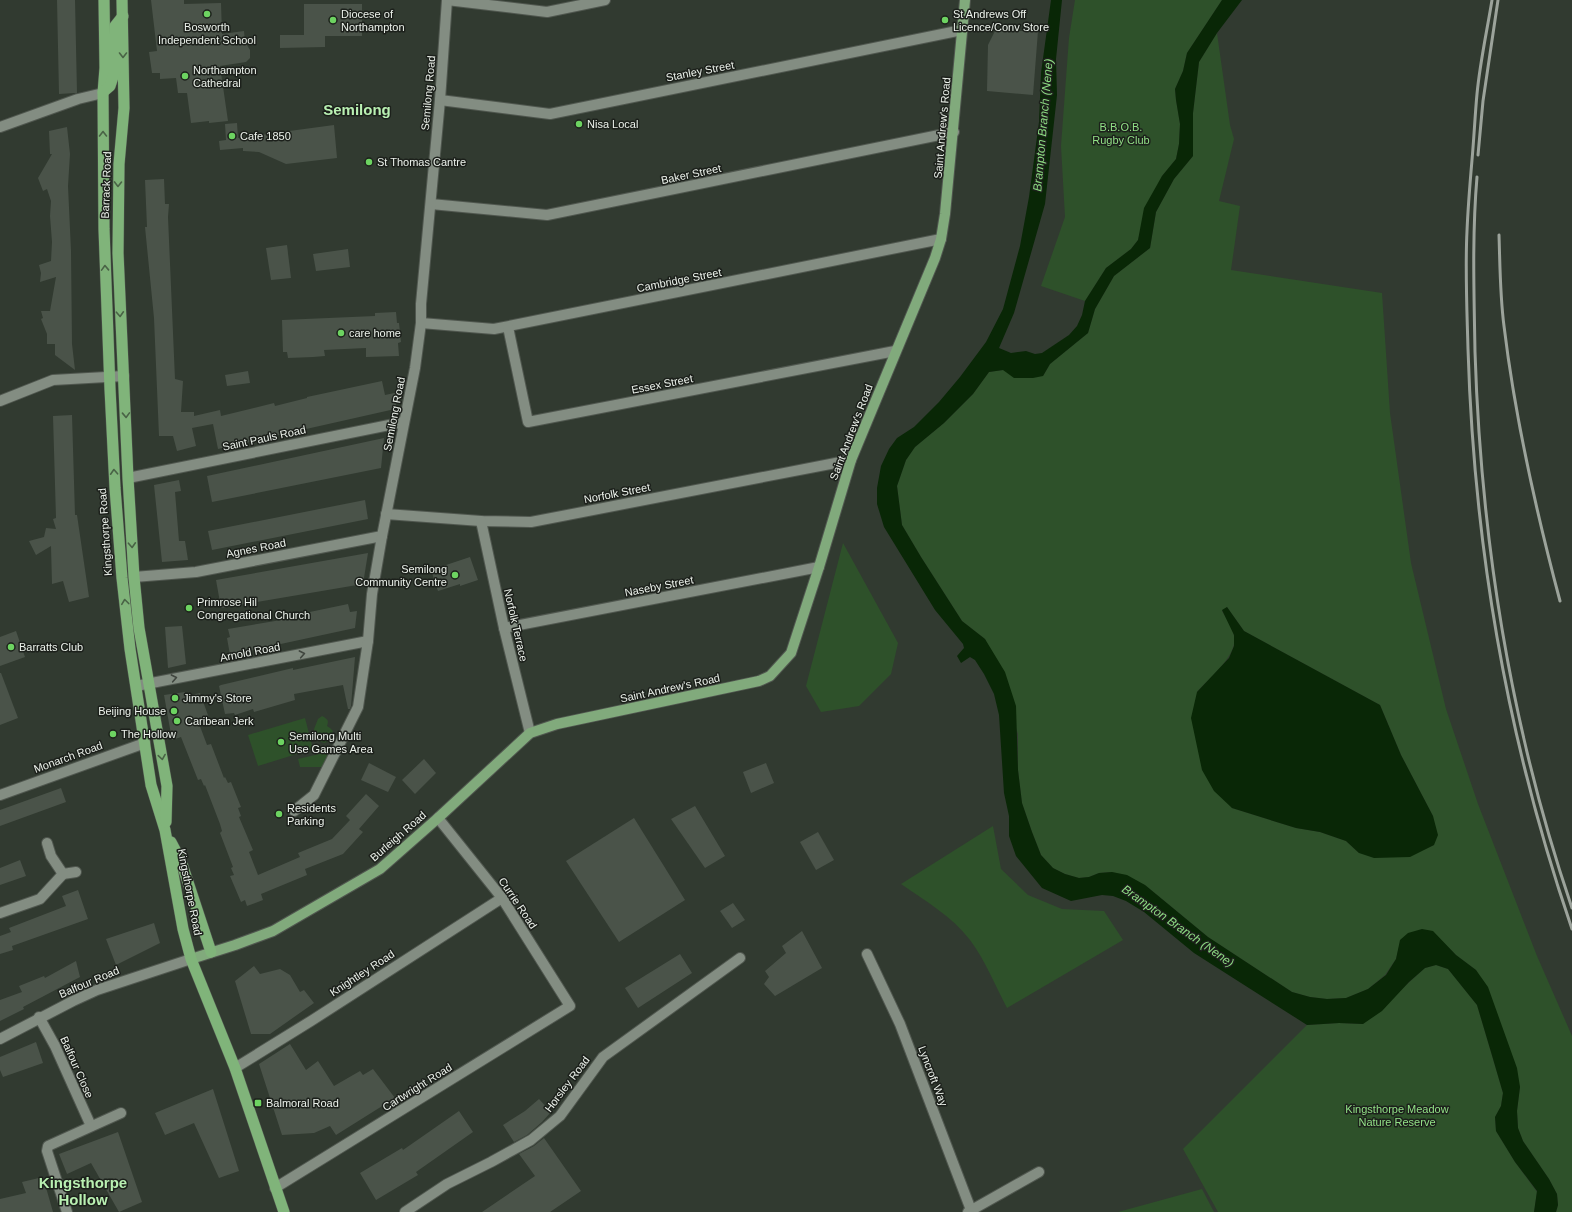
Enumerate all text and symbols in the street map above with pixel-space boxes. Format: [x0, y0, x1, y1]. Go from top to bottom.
place label: Diocese of Northampton [341, 8, 405, 33]
place label: St Andrews Off Licence/Conv Store [953, 8, 1049, 33]
marker: Bosworth Independent School [202, 9, 212, 19]
marker: Diocese of Northampton [328, 15, 338, 25]
marker: St Andrews Off Licence/Conv Store [940, 15, 950, 25]
place label: Bosworth Independent School [158, 21, 256, 46]
one-way arrow [119, 52, 127, 58]
street label: Semilong Road [419, 55, 437, 131]
water label: Brampton Branch (Nene) [1030, 58, 1056, 192]
street label: Stanley Street [665, 59, 735, 83]
place label: Northampton Cathedral [193, 64, 257, 89]
marker: Northampton Cathedral [180, 71, 190, 81]
street label: Saint Andrew's Road [932, 77, 952, 179]
district label: Semilong [323, 101, 391, 118]
place label: Nisa Local [587, 118, 638, 130]
marker: Nisa Local [574, 119, 584, 129]
park label: B.B.O.B. Rugby Club [1092, 121, 1150, 146]
place label: Cafe 1850 [240, 130, 291, 142]
one-way arrow [99, 131, 107, 137]
marker: Cafe 1850 [227, 131, 237, 141]
street label: Barrack Road [99, 151, 113, 219]
place label: St Thomas Cantre [377, 156, 466, 168]
marker: St Thomas Cantre [364, 157, 374, 167]
street label: Baker Street [660, 162, 722, 186]
one-way arrow [114, 181, 122, 187]
one-way arrow [101, 265, 110, 271]
street label: Cambridge Street [636, 266, 722, 294]
one-way arrow [116, 311, 125, 317]
place label: care home [349, 327, 401, 339]
marker: care home [336, 328, 346, 338]
street label: Essex Street [630, 372, 694, 396]
street label: Semilong Road [381, 376, 407, 452]
street label: Saint Andrew's Road [827, 382, 875, 482]
one-way arrow [122, 412, 130, 418]
street label: Saint Pauls Road [221, 423, 307, 453]
one-way arrow [109, 469, 118, 475]
street label: Norfolk Street [583, 481, 651, 505]
street label: Kingsthorpe Road [96, 488, 114, 576]
street label: Agnes Road [225, 536, 287, 560]
one-way arrow [128, 542, 137, 548]
place label: Semilong Community Centre [355, 563, 447, 588]
marker: Semilong Community Centre [450, 570, 460, 580]
street label: Naseby Street [624, 573, 694, 599]
street label: Norfolk Terrace [502, 587, 530, 663]
place label: Primrose Hil Congregational Church [197, 596, 310, 621]
one-way arrow [120, 599, 129, 605]
marker: Primrose Hil Congregational Church [184, 603, 194, 613]
street label: Arnold Road [219, 640, 281, 664]
place label: Barratts Club [19, 641, 83, 653]
marker: Barratts Club [6, 642, 16, 652]
one-way arrow [299, 650, 305, 658]
street label: Saint Andrew's Road [619, 672, 721, 704]
one-way arrow [171, 675, 178, 683]
place label: Jimmy's Store [183, 692, 252, 704]
marker: Jimmy's Store [170, 693, 180, 703]
place label: Beijing House [98, 705, 166, 717]
marker: Beijing House [169, 706, 179, 716]
place label: Caribean Jerk [185, 715, 254, 727]
marker: Caribean Jerk [172, 716, 182, 726]
place label: The Hollow [121, 728, 176, 740]
marker: The Hollow [108, 729, 118, 739]
place label: Semilong Multi Use Games Area [289, 730, 374, 755]
marker: Semilong Multi Use Games Area [276, 737, 286, 747]
street label: Monarch Road [32, 739, 104, 775]
one-way arrow [157, 753, 166, 760]
place label: Residents Parking [287, 802, 336, 827]
marker: Residents Parking [274, 809, 284, 819]
street label: Burleigh Road [368, 809, 428, 863]
street label: Kingsthorpe Road [176, 848, 204, 936]
street label: Currie Road [496, 875, 540, 931]
water label: Brampton Branch (Nene) [1119, 882, 1237, 970]
street label: Knightley Road [327, 948, 397, 998]
street label: Balfour Road [57, 964, 121, 1000]
street label: Balfour Close [58, 1034, 96, 1100]
street label: Lyncroft Way [916, 1044, 950, 1108]
street label: Horsley Road [542, 1054, 592, 1114]
street label: Cartwright Road [380, 1061, 454, 1113]
place label: Balmoral Road [266, 1097, 339, 1109]
marker: Balmoral Road [253, 1098, 263, 1108]
park label: Kingsthorpe Meadow Nature Reserve [1345, 1103, 1449, 1128]
district label: Kingsthorpe Hollow [39, 1174, 127, 1208]

